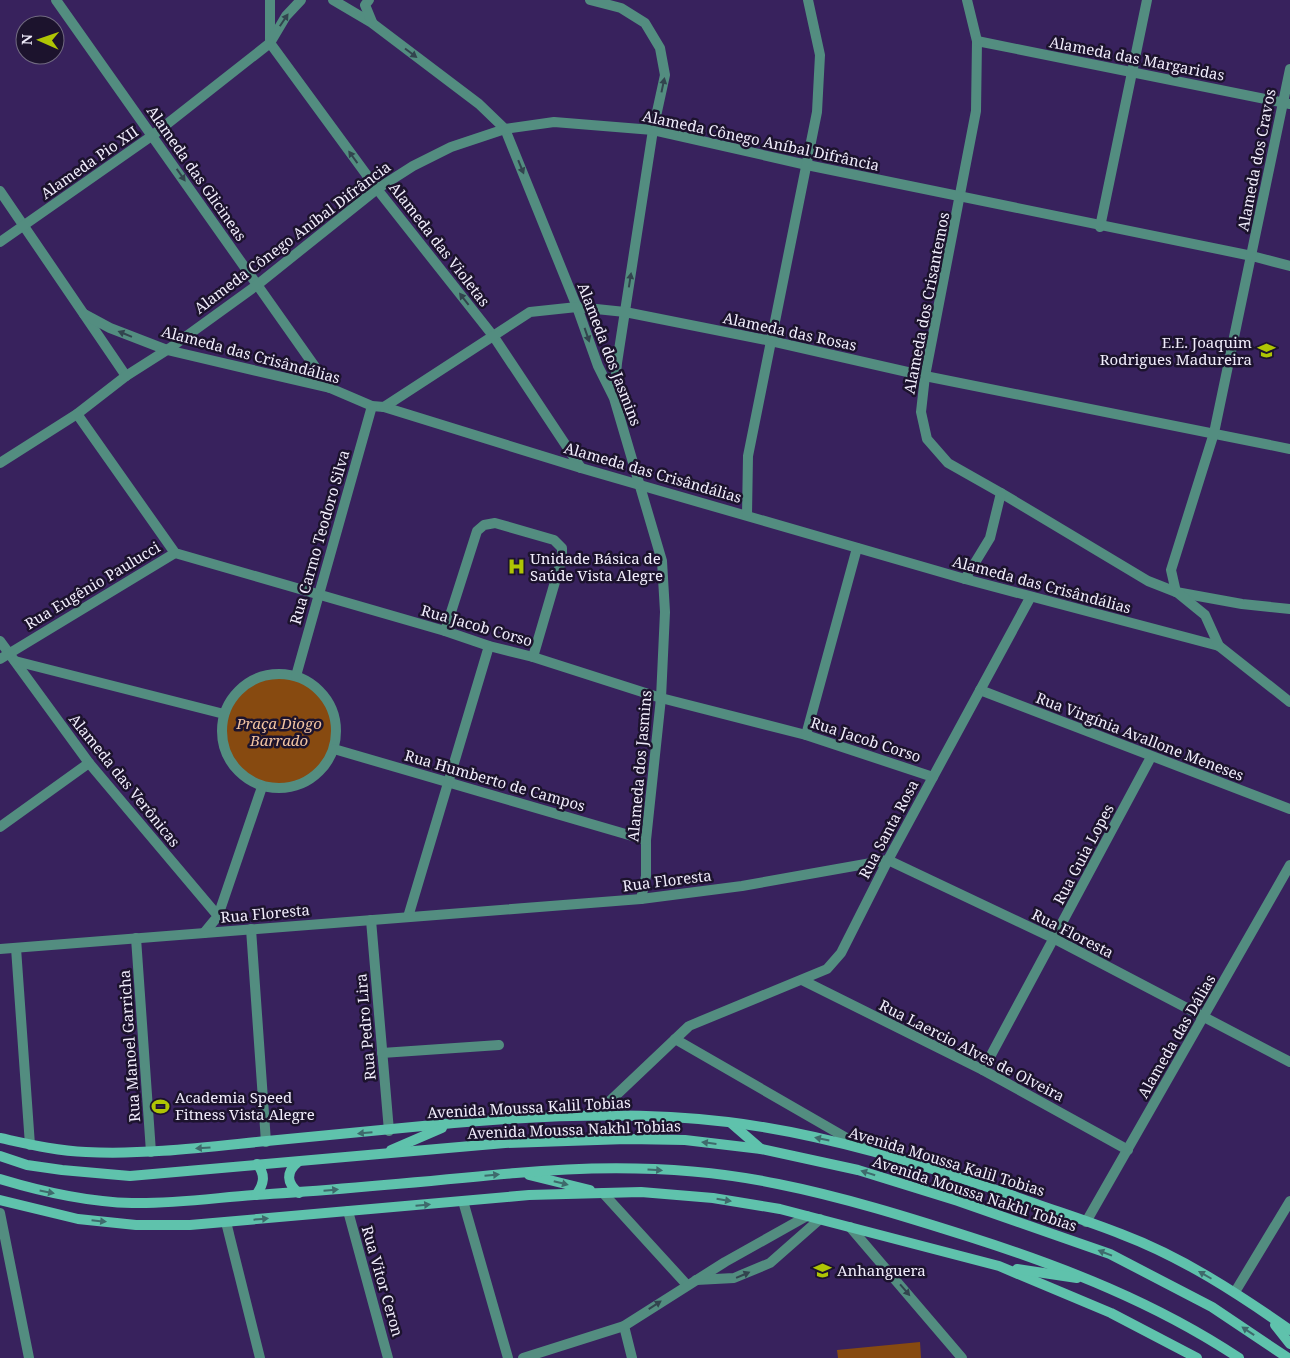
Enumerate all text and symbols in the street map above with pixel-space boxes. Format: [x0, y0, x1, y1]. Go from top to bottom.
one-way arrow [279, 14, 289, 27]
north arrow [15, 15, 65, 65]
street label: Alameda das Margaridas [1048, 31, 1227, 85]
text: N [17, 34, 36, 45]
one-way arrow [404, 47, 417, 58]
one-way arrow [659, 77, 667, 93]
street label: Alameda dos Cravos [1232, 87, 1280, 233]
street label: Alameda das Glicineas [143, 101, 251, 245]
street label: Alameda Cônego Aníbal Difrância [641, 105, 881, 175]
street label: Alameda Pio XII [36, 121, 142, 203]
one-way arrow [348, 151, 359, 164]
street label: Alameda Cônego Aníbal Difrância [189, 156, 395, 318]
one-way arrow [517, 160, 525, 174]
one-way arrow [176, 169, 186, 182]
street label: Alameda das Violetas [385, 178, 495, 310]
street label: Alameda dos Crisantemos [899, 210, 953, 396]
one-way arrow [626, 272, 634, 288]
street label: Alameda dos Jasmins [573, 279, 647, 429]
one-way arrow [458, 293, 469, 306]
street label: Alameda das Rosas [721, 307, 859, 355]
street label: Alameda das Crisândálias [160, 321, 343, 388]
one-way arrow [584, 327, 591, 342]
one-way arrow [118, 329, 132, 337]
place label: E.E. Joaquim Rodrigues Madureira [1100, 332, 1252, 369]
school or university icon: E.E. Joaquim Rodrigues Madureira [1256, 341, 1276, 361]
street label: Alameda das Crisândálias [562, 437, 744, 507]
street label: Rua Carmo Teodoro Silva [285, 447, 353, 627]
street label: Rua Eugênio Paulucci [21, 537, 164, 633]
place label: Unidade Básica de Saúde Vista Alegre [530, 548, 663, 585]
street label: Alameda das Crisândálias [951, 551, 1134, 618]
hospital icon: Unidade Básica de Saúde Vista Alegre [506, 557, 526, 577]
street label: Rua Jacob Corso [419, 600, 535, 650]
street label: Rua Virgínia Avallone Meneses [1033, 687, 1247, 785]
street label: Alameda dos Jasmins [622, 689, 656, 843]
street label: Alameda das Verônicas [65, 709, 185, 851]
street label: Rua Jacob Corso [808, 712, 924, 766]
park label: Praça Diogo Barrado [235, 713, 322, 750]
street label: Rua Humberto de Campos [402, 745, 588, 815]
street label: Rua Santa Rosa [854, 776, 922, 882]
street label: Rua Guia Lopes [1048, 800, 1118, 908]
street label: Rua Floresta [621, 865, 713, 895]
street label: Rua Floresta [220, 899, 310, 927]
street label: Rua Floresta [1029, 904, 1117, 962]
street label: Rua Manoel Garricha [114, 969, 144, 1123]
street label: Alameda das Dálias [1132, 970, 1220, 1102]
street label: Rua Pedro Lira [350, 973, 380, 1081]
street label: Rua Laercio Alves de Olveira [876, 994, 1068, 1106]
place label: Academia Speed Fitness Vista Alegre [175, 1087, 315, 1124]
street label: Avenida Moussa Kalil Tobias [427, 1092, 632, 1122]
sports icon: Academia Speed Fitness Vista Alegre [151, 1096, 171, 1116]
street label: Avenida Moussa Nakhl Tobias [467, 1115, 681, 1143]
street label: Avenida Moussa Kalil Tobias [847, 1122, 1048, 1200]
one-way arrow [356, 1129, 372, 1137]
one-way arrow [814, 1135, 830, 1143]
one-way arrow [701, 1139, 717, 1147]
one-way arrow [195, 1145, 211, 1153]
street label: Avenida Moussa Nakhl Tobias [870, 1150, 1080, 1236]
one-way arrow [647, 1166, 663, 1174]
one-way arrow [861, 1169, 876, 1177]
one-way arrow [485, 1171, 501, 1179]
one-way arrow [553, 1179, 568, 1187]
one-way arrow [323, 1186, 339, 1194]
one-way arrow [39, 1189, 55, 1197]
one-way arrow [717, 1196, 733, 1204]
one-way arrow [415, 1200, 431, 1208]
one-way arrow [253, 1215, 269, 1223]
one-way arrow [91, 1217, 107, 1225]
street label: Rua Vitor Ceron [358, 1223, 408, 1339]
one-way arrow [1097, 1249, 1112, 1257]
school or university icon: Anhanguera [813, 1260, 833, 1280]
place label: Anhanguera [837, 1260, 926, 1280]
one-way arrow [736, 1270, 750, 1278]
one-way arrow [1199, 1270, 1212, 1279]
one-way arrow [899, 1284, 911, 1296]
one-way arrow [649, 1301, 662, 1310]
one-way arrow [1241, 1326, 1254, 1336]

